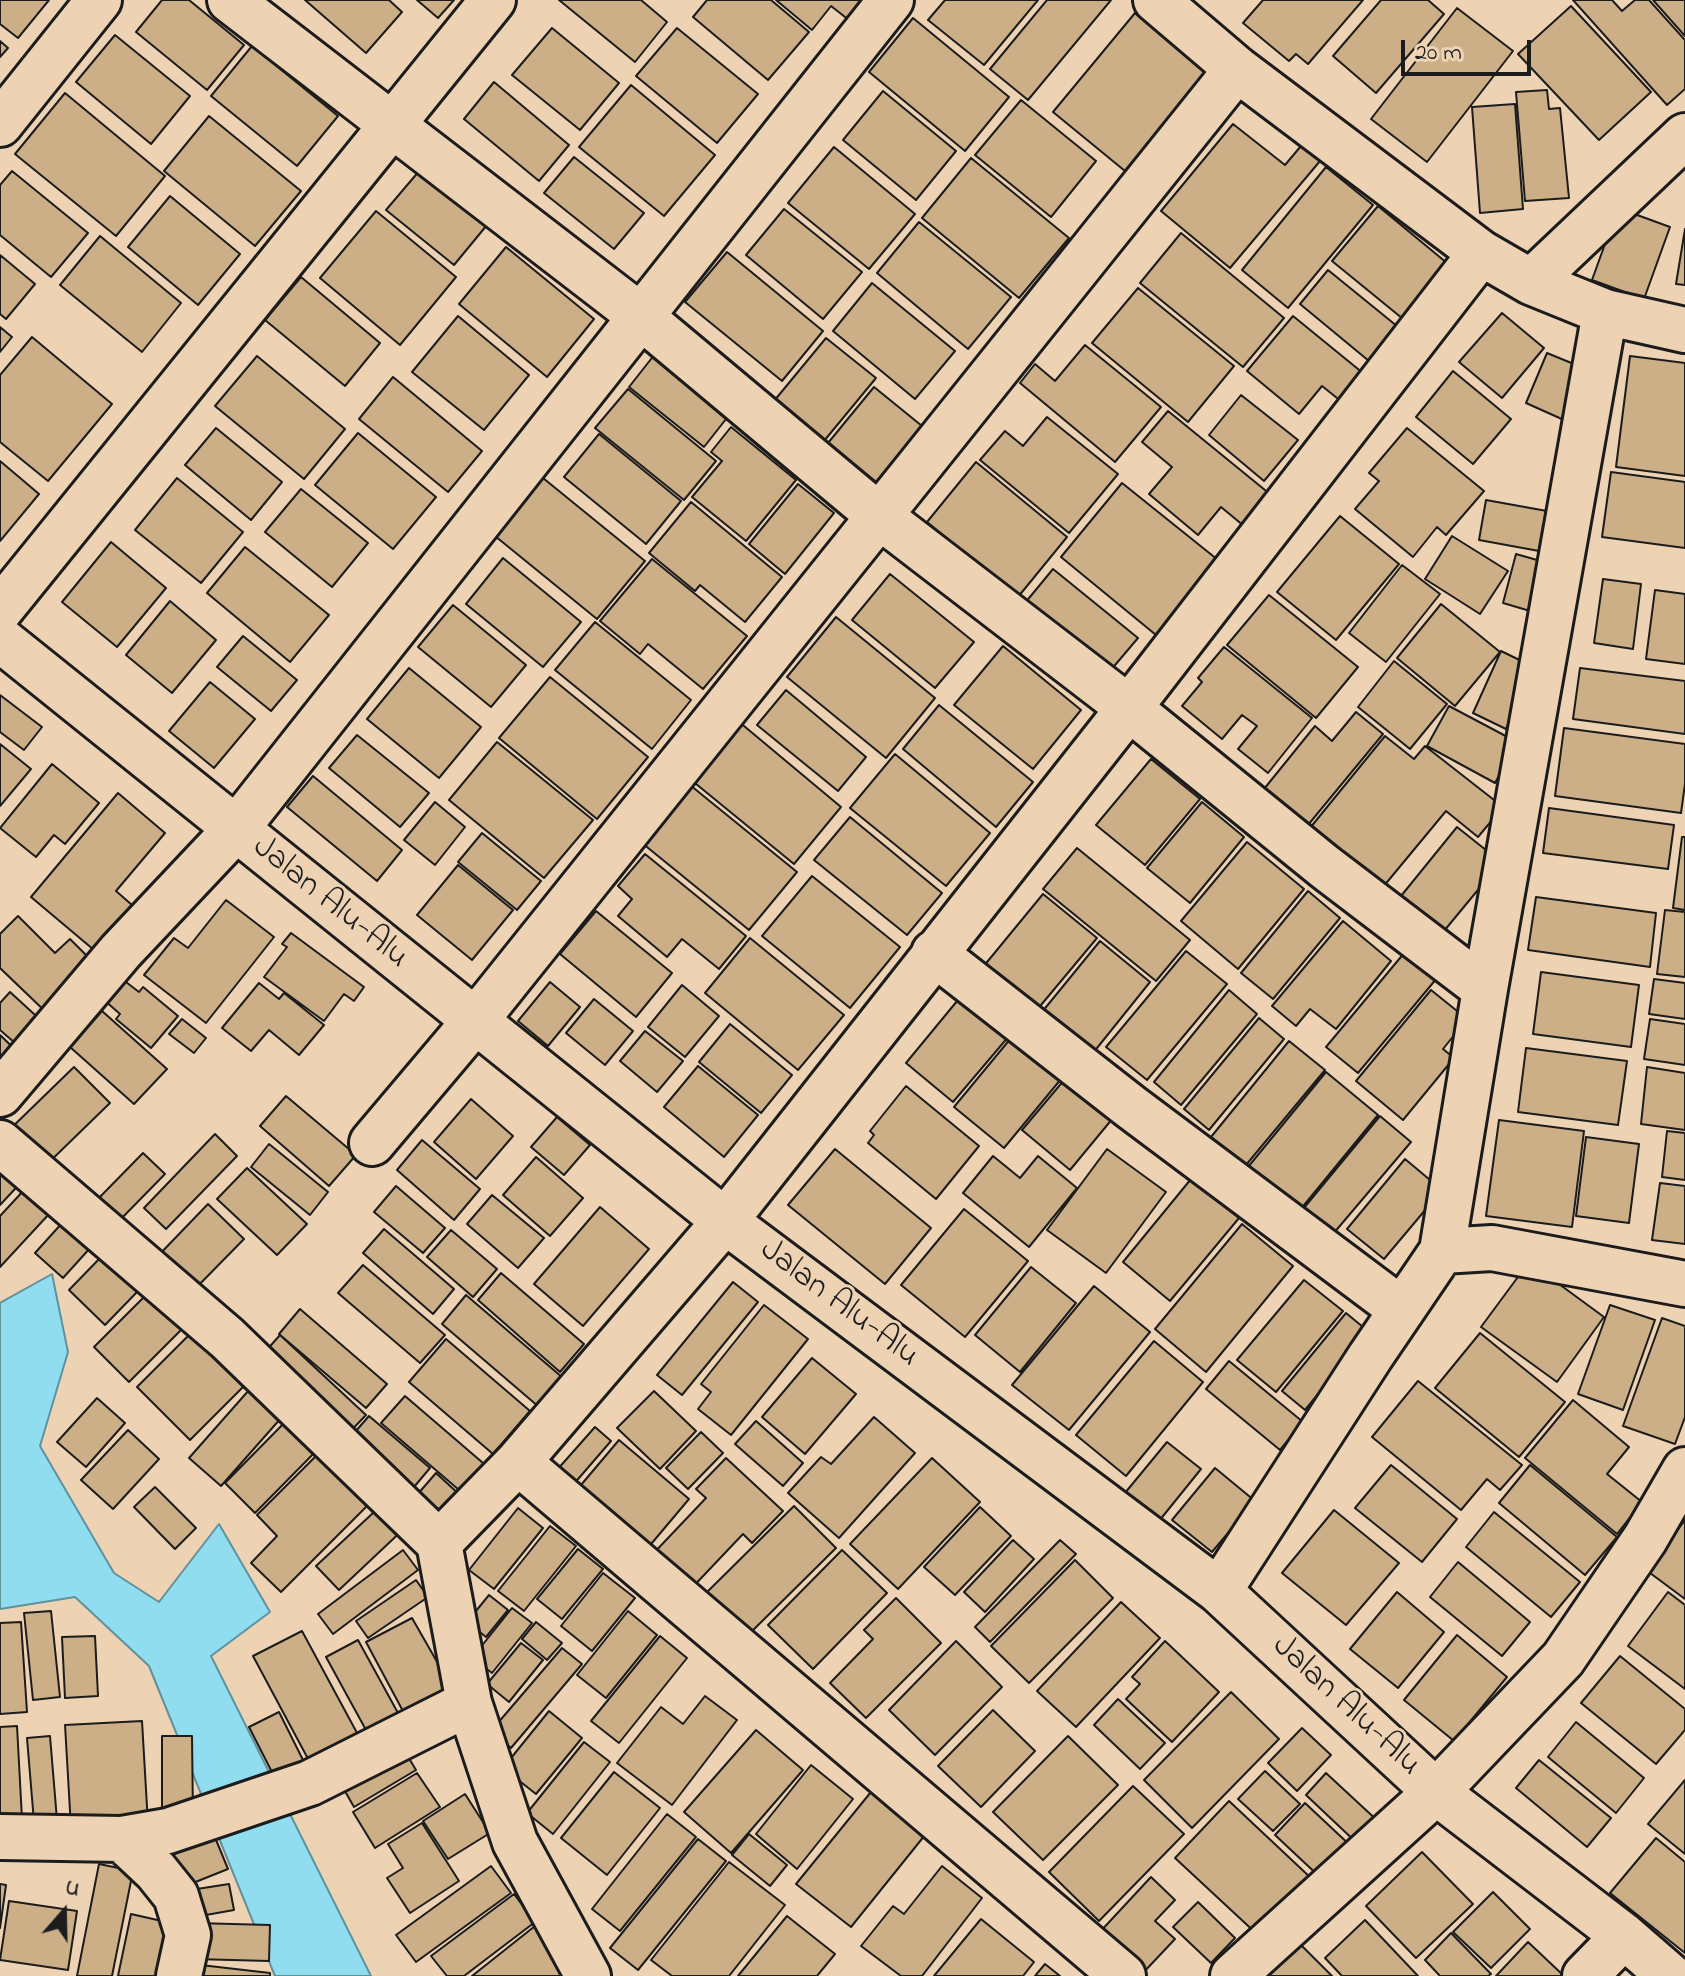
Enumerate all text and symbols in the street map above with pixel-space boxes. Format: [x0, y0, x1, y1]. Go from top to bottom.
scale bar [1405, 24, 1535, 74]
text: 20 m [1415, 36, 1462, 71]
street label: Jalan Alu-Alu [243, 829, 415, 979]
street label: Jalan Alu-Alu [750, 1232, 926, 1378]
street label: Jalan Alu-Alu [1262, 1628, 1428, 1786]
north arrow [24, 1872, 104, 1952]
text: U [60, 1872, 84, 1907]

